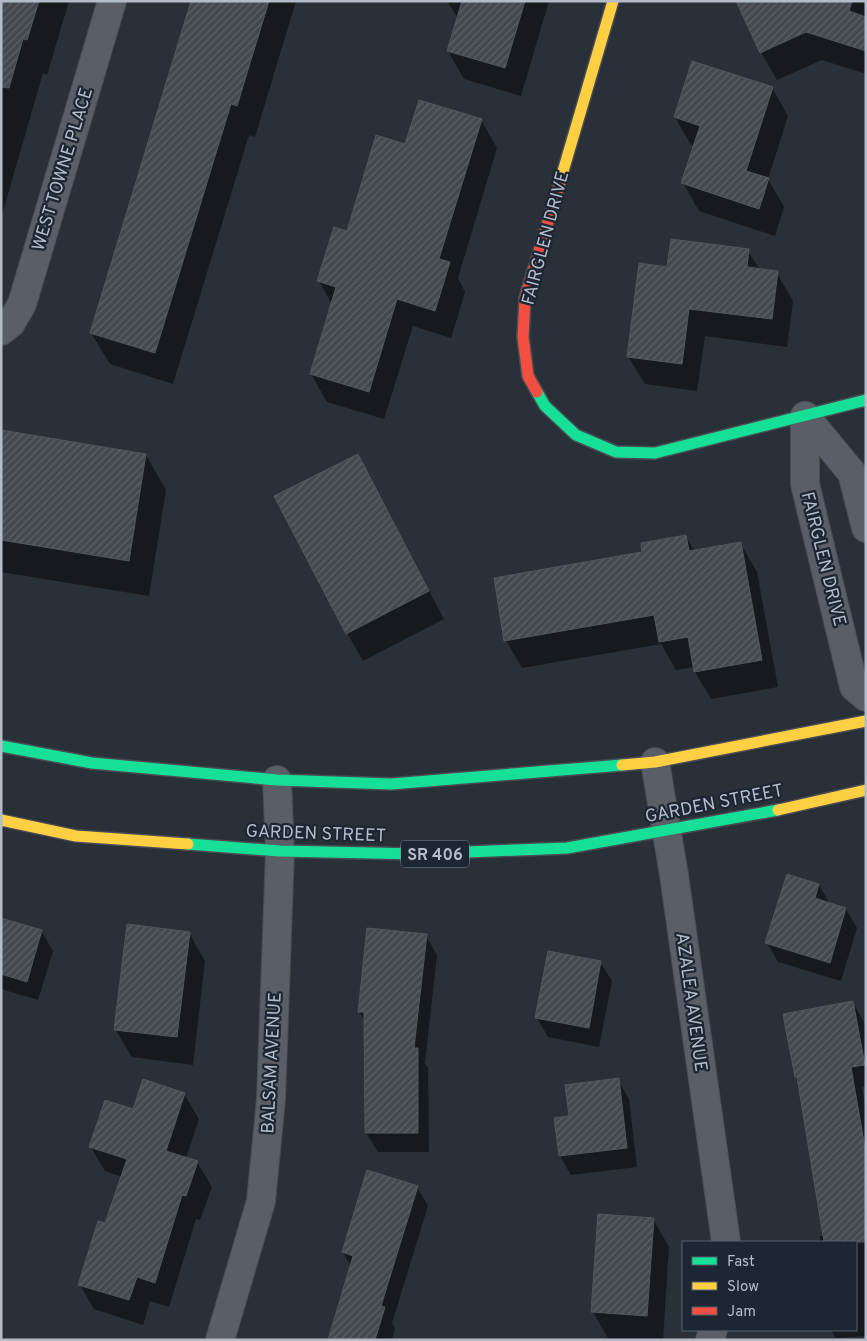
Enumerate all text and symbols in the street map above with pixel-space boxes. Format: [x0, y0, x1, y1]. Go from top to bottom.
street label: WEST TOWNE PLACE [28, 85, 99, 254]
street label: FAIRGLEN DRIVE [518, 169, 575, 308]
street label: FAIRGLEN DRIVE [795, 490, 850, 629]
street label: GARDEN STREET [643, 780, 785, 829]
street label: GARDEN STREET [245, 821, 387, 848]
road number: SR 406 [401, 841, 469, 868]
street label: AZALEA AVENUE [669, 931, 712, 1073]
street label: BALSAM AVENUE [257, 992, 288, 1134]
legend [682, 1241, 857, 1331]
text: Fast [727, 1253, 755, 1272]
text: Slow [727, 1278, 759, 1297]
text: Jam [727, 1303, 756, 1322]

